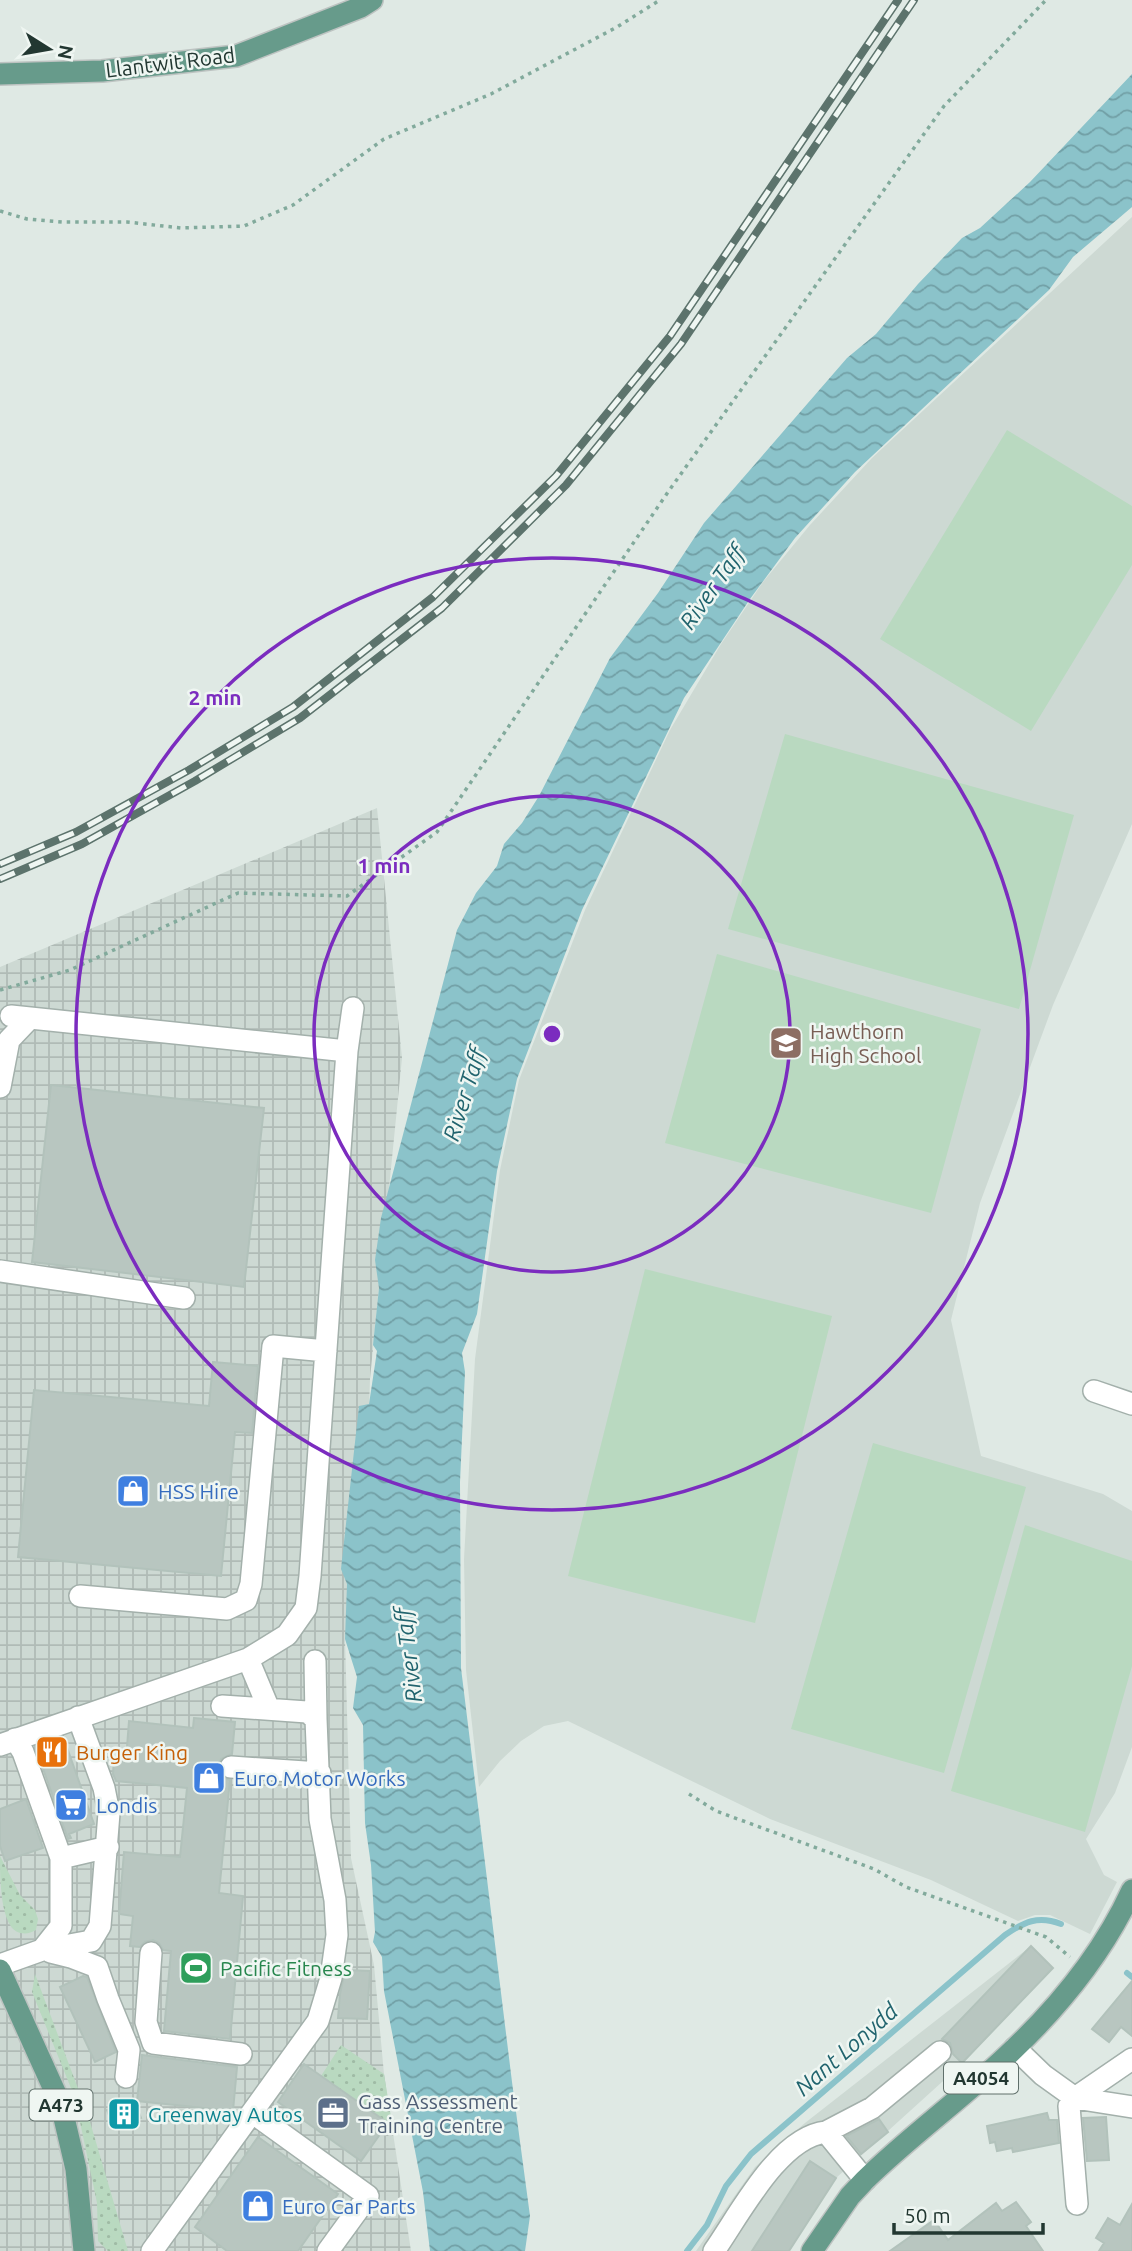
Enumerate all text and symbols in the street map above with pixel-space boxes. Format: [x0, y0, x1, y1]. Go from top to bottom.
north arrow [14, 14, 84, 84]
street label: Llantwit Road [104, 42, 236, 82]
text: N [54, 43, 78, 61]
water label: River Taff [674, 538, 752, 634]
text: 2 min [188, 685, 242, 709]
text: 1 min [357, 853, 411, 877]
place label: Hawthorn High School [810, 1019, 921, 1067]
centre of rings [540, 1022, 564, 1046]
school or university icon: Hawthorn High School [767, 1024, 805, 1062]
water label: River Taff [438, 1042, 492, 1144]
shop icon: HSS Hire [114, 1472, 152, 1510]
place label: HSS Hire [158, 1479, 239, 1503]
water label: River Taff [389, 1603, 427, 1704]
restaurant icon: Burger King [33, 1733, 71, 1771]
place label: Burger King [76, 1740, 188, 1764]
shop icon: Euro Motor Works [190, 1759, 228, 1797]
place label: Euro Motor Works [234, 1766, 406, 1790]
supermarket icon: Londis [52, 1786, 90, 1824]
place label: Londis [96, 1793, 157, 1817]
sports icon: Pacific Fitness [177, 1949, 215, 1987]
place label: Pacific Fitness [220, 1956, 352, 1980]
water label: Nant Lonydd [790, 1997, 903, 2100]
road number: A4054 [944, 2062, 1018, 2094]
place label: Gass Assessment Training Centre [358, 2089, 518, 2137]
road number: A473 [29, 2090, 92, 2120]
office icon: Gass Assessment Training Centre [314, 2094, 352, 2132]
building icon: Greenway Autos [105, 2095, 143, 2133]
place label: Greenway Autos [148, 2102, 302, 2126]
shop icon: Euro Car Parts [239, 2187, 277, 2225]
scale bar [894, 2192, 1043, 2236]
place label: Euro Car Parts [282, 2194, 416, 2218]
text: 50 m [904, 2203, 951, 2227]

